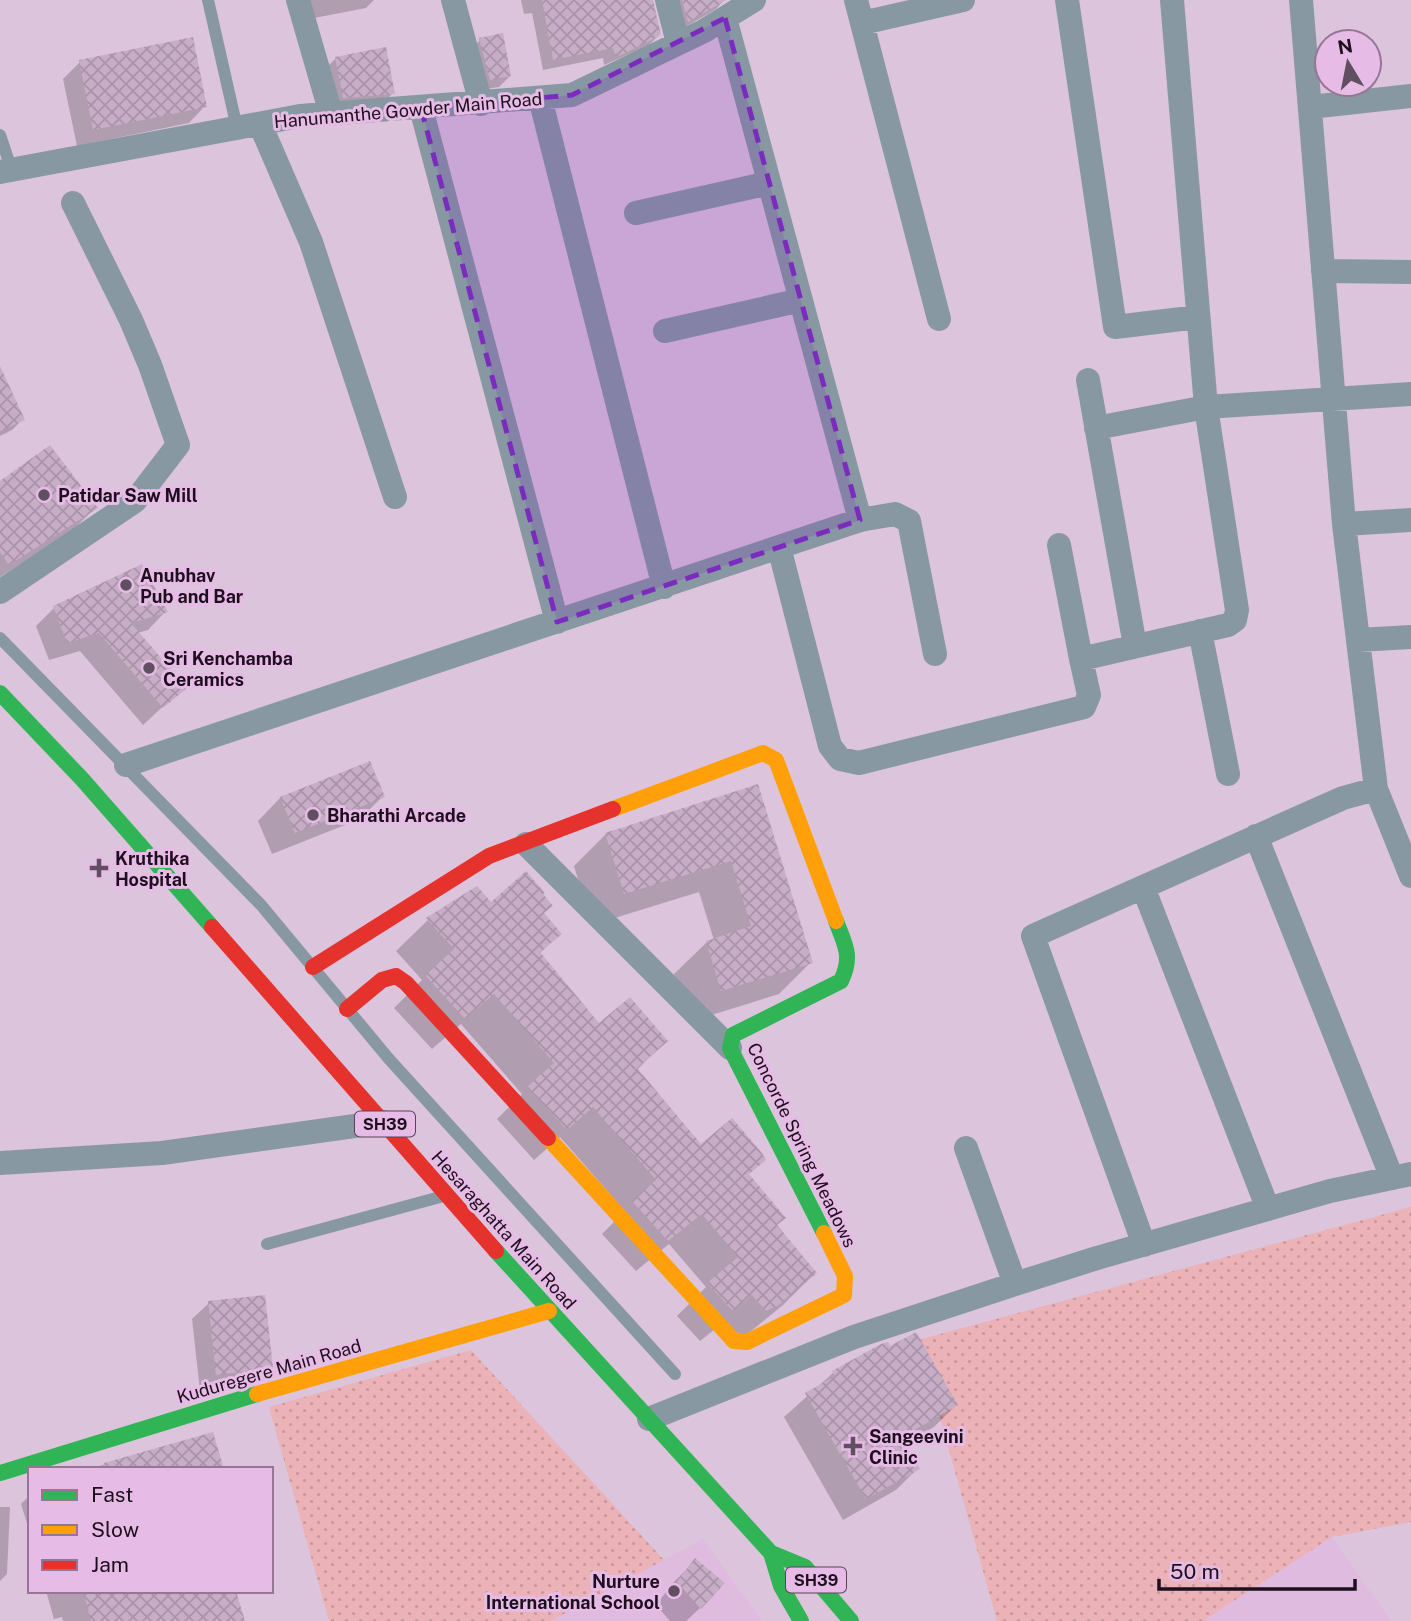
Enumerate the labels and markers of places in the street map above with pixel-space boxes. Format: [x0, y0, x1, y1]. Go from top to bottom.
place label: Patidar Saw Mill [58, 485, 198, 506]
marker: Patidar Saw Mill [36, 487, 52, 503]
place label: Anubhav Pub and Bar [140, 565, 244, 607]
marker: Anubhav Pub and Bar [118, 577, 134, 593]
place label: Sri Kenchamba Ceramics [163, 648, 293, 690]
marker: Sri Kenchamba Ceramics [141, 660, 157, 676]
place label: Bharathi Arcade [327, 805, 466, 826]
marker: Bharathi Arcade [305, 807, 321, 823]
place label: Kruthika Hospital [115, 848, 189, 890]
marker: Kruthika Hospital [89, 858, 109, 878]
place label: Sangeevini Clinic [869, 1426, 963, 1468]
marker: Sangeevini Clinic [843, 1436, 863, 1456]
place label: Nurture International School [486, 1571, 660, 1613]
marker: Nurture International School [666, 1583, 682, 1599]

